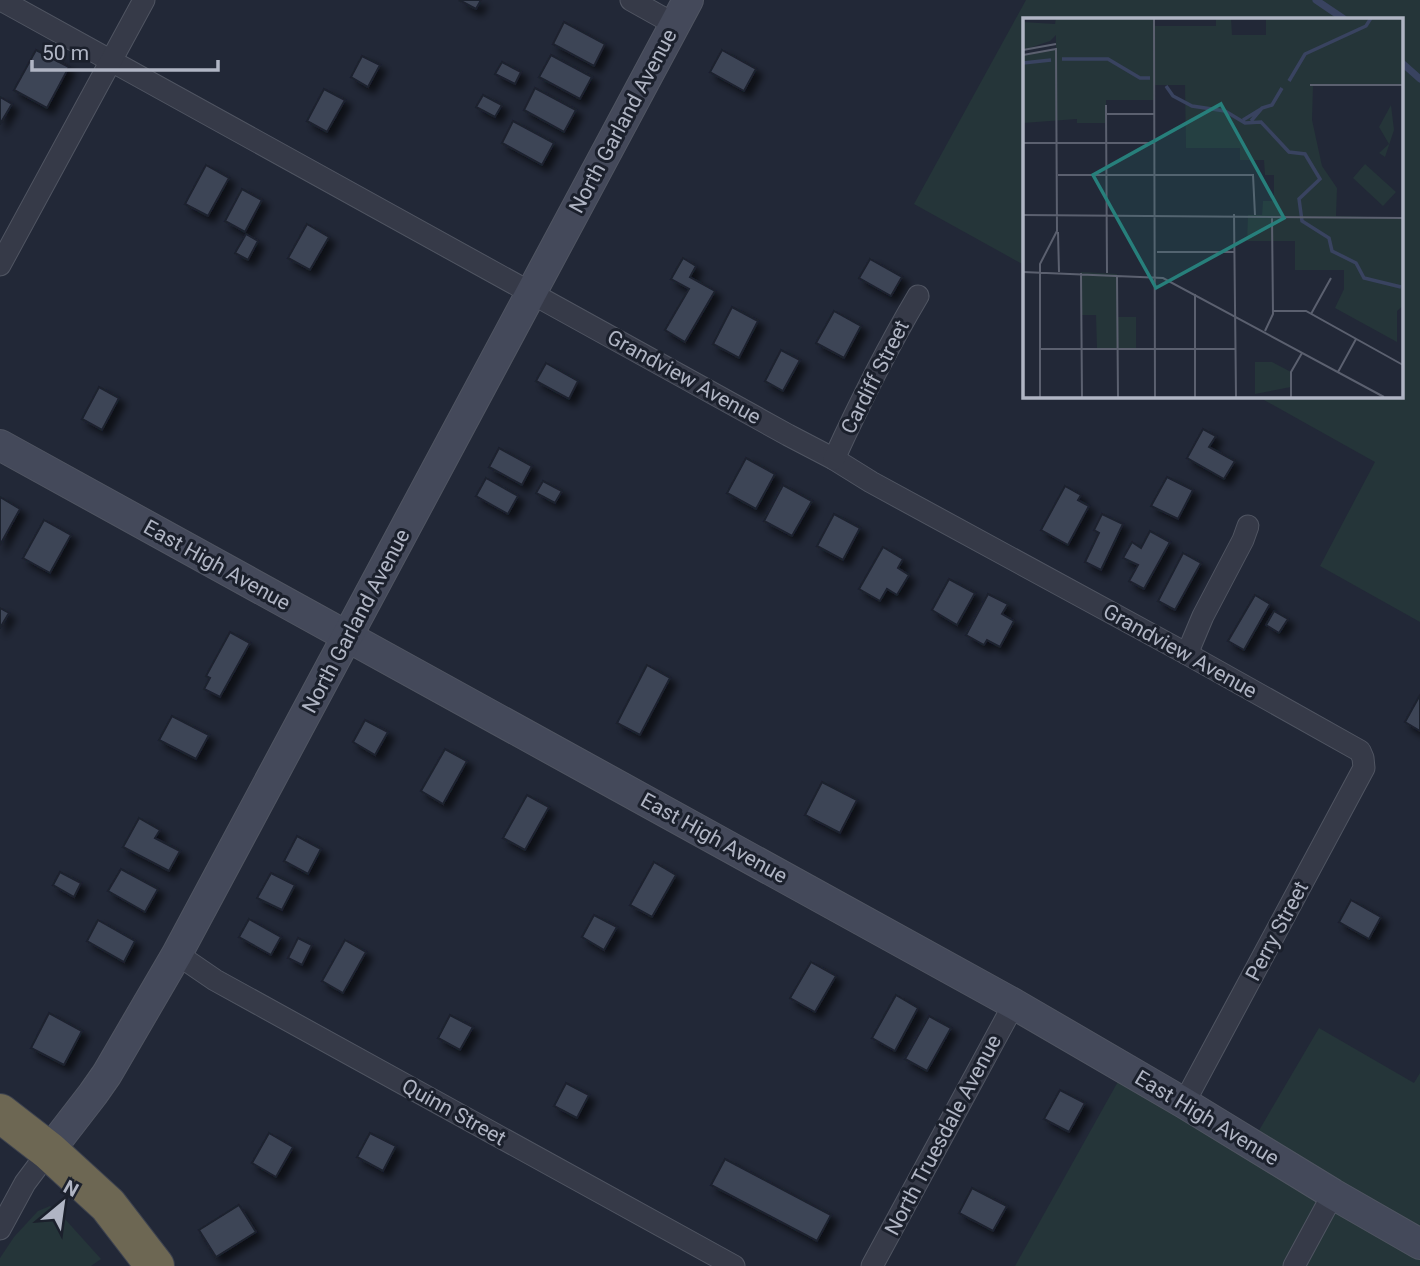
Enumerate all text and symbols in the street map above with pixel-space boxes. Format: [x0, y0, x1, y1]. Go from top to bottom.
inset map [1023, 18, 1402, 397]
street label: North Garland Avenue [564, 25, 682, 217]
scale bar [32, 28, 217, 72]
text: 50 m [42, 41, 89, 65]
street label: Cardiff Street [836, 316, 914, 438]
street label: Grandview Avenue [603, 325, 765, 429]
street label: East High Avenue [140, 515, 294, 615]
street label: North Garland Avenue [297, 525, 415, 717]
street label: Grandview Avenue [1099, 599, 1261, 703]
street label: East High Avenue [637, 788, 791, 888]
street label: Perry Street [1241, 877, 1313, 985]
street label: North Truesdale Avenue [880, 1031, 1006, 1239]
street label: East High Avenue [1131, 1066, 1283, 1170]
street label: Quinn Street [398, 1074, 510, 1150]
north arrow [28, 1168, 98, 1238]
text: N [60, 1175, 82, 1202]

